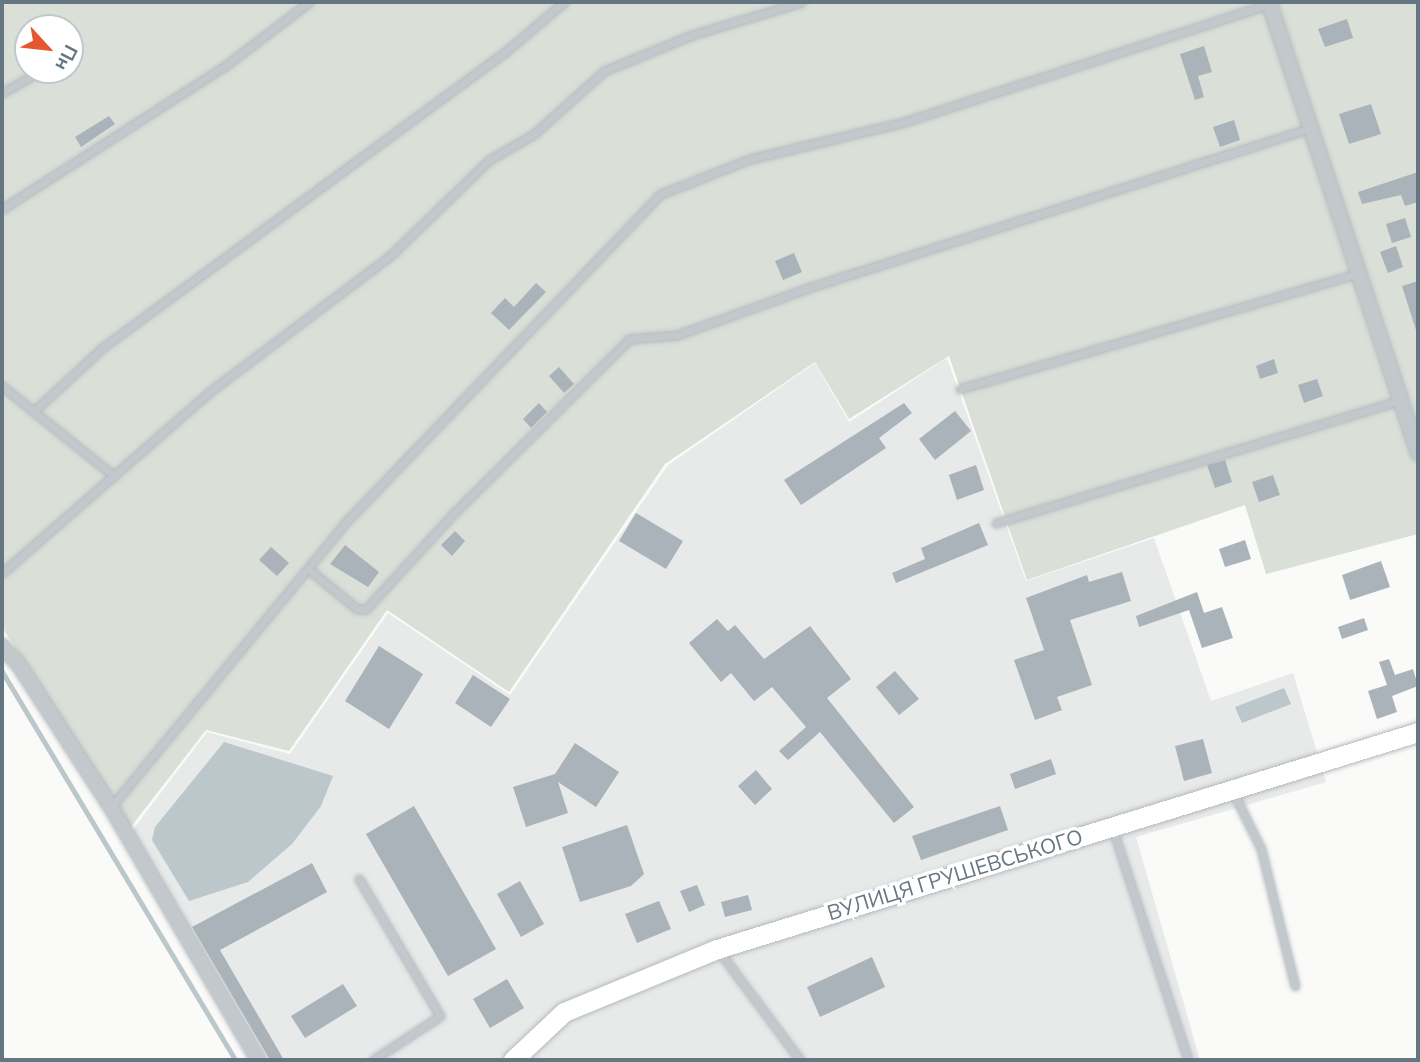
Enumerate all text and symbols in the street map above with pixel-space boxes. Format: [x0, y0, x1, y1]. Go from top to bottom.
north arrow [14, 14, 84, 84]
text: Пн [48, 40, 83, 75]
street label: ВУЛИЦЯ ГРУШЕВСЬКОГО [824, 824, 1086, 926]

